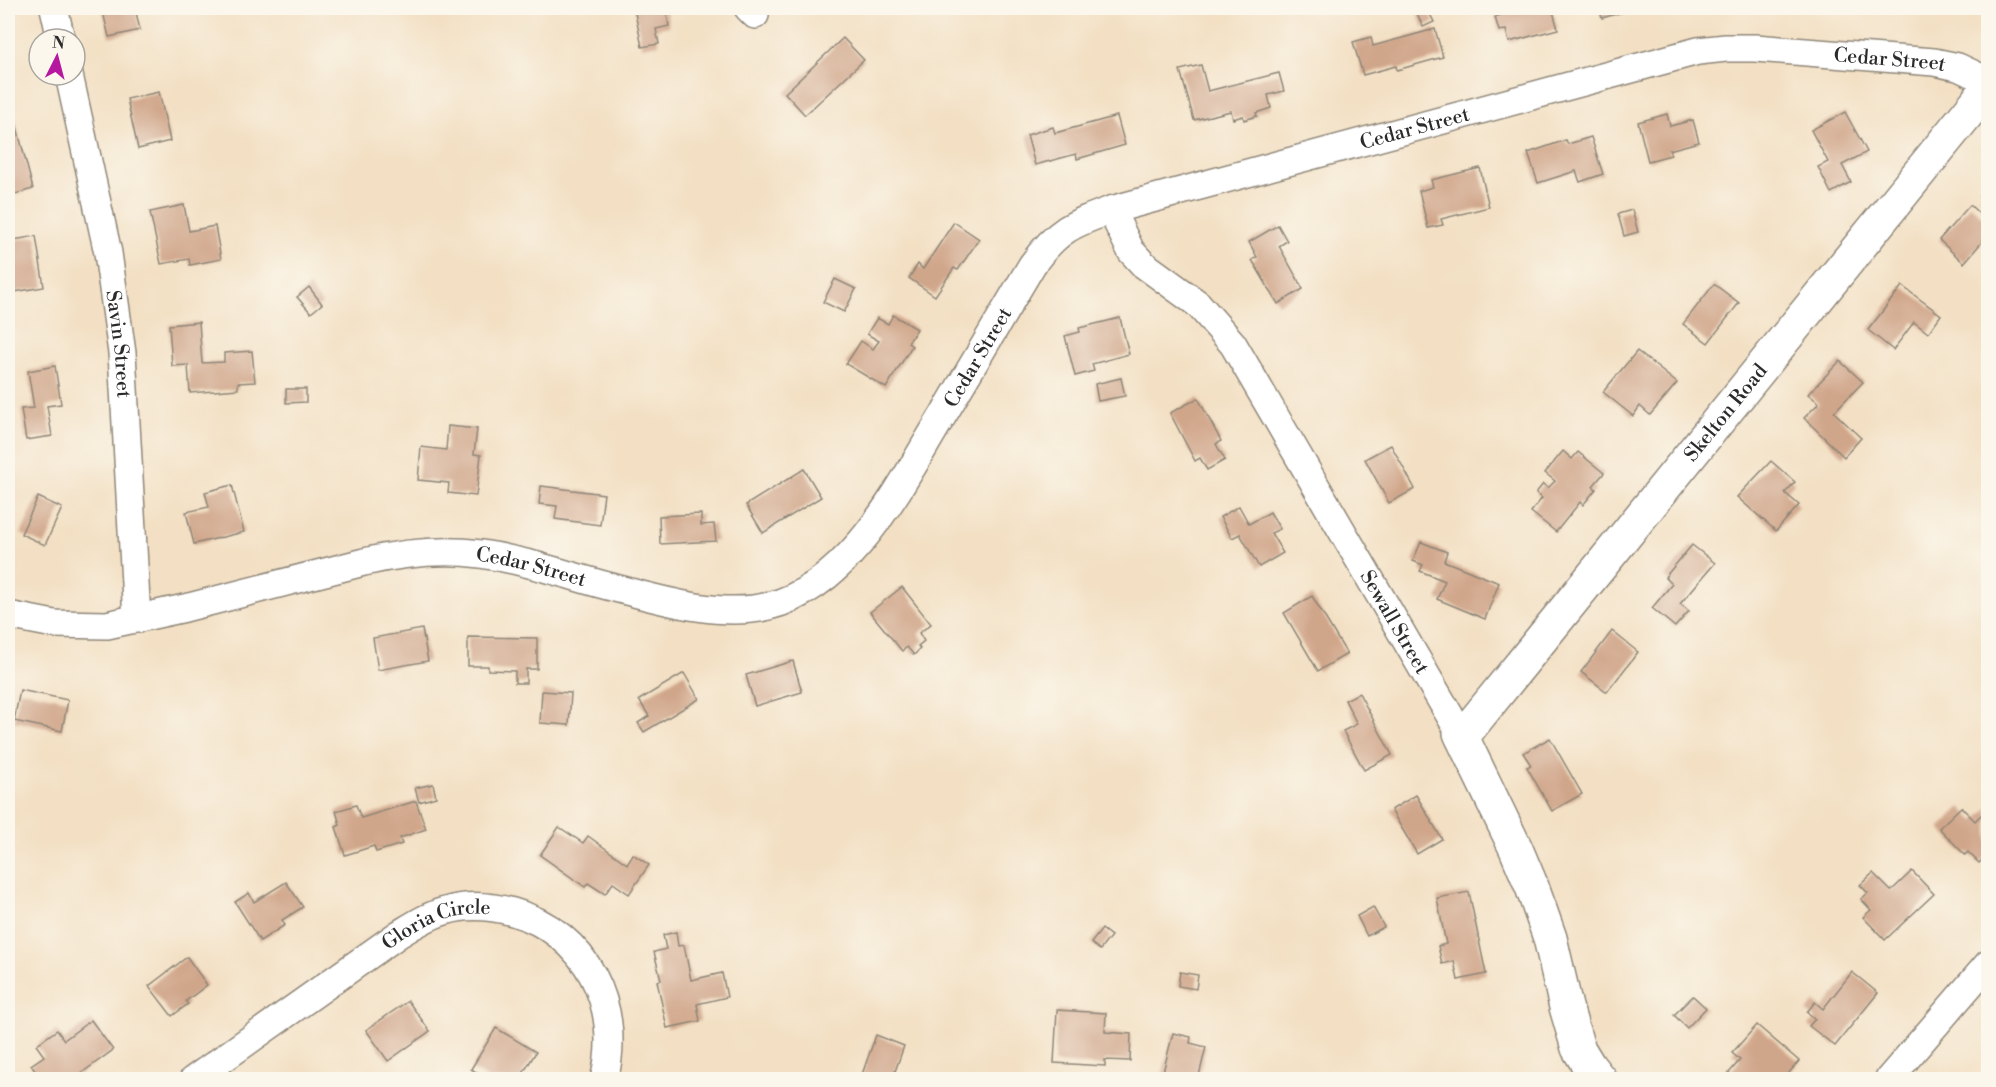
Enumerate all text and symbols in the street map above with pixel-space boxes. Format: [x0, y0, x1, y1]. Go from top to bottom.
north arrow [27, 27, 87, 87]
text: N [51, 32, 66, 54]
street label: Cedar Street [1833, 43, 1948, 78]
street label: Cedar Street [1357, 102, 1473, 156]
street label: Savin Street [99, 289, 136, 399]
street label: Cedar Street [939, 303, 1018, 413]
street label: Skelton Road [1679, 359, 1774, 467]
street label: Cedar Street [474, 542, 589, 593]
street label: Sewall Street [1354, 566, 1434, 679]
street label: Gloria Circle [377, 895, 492, 956]

